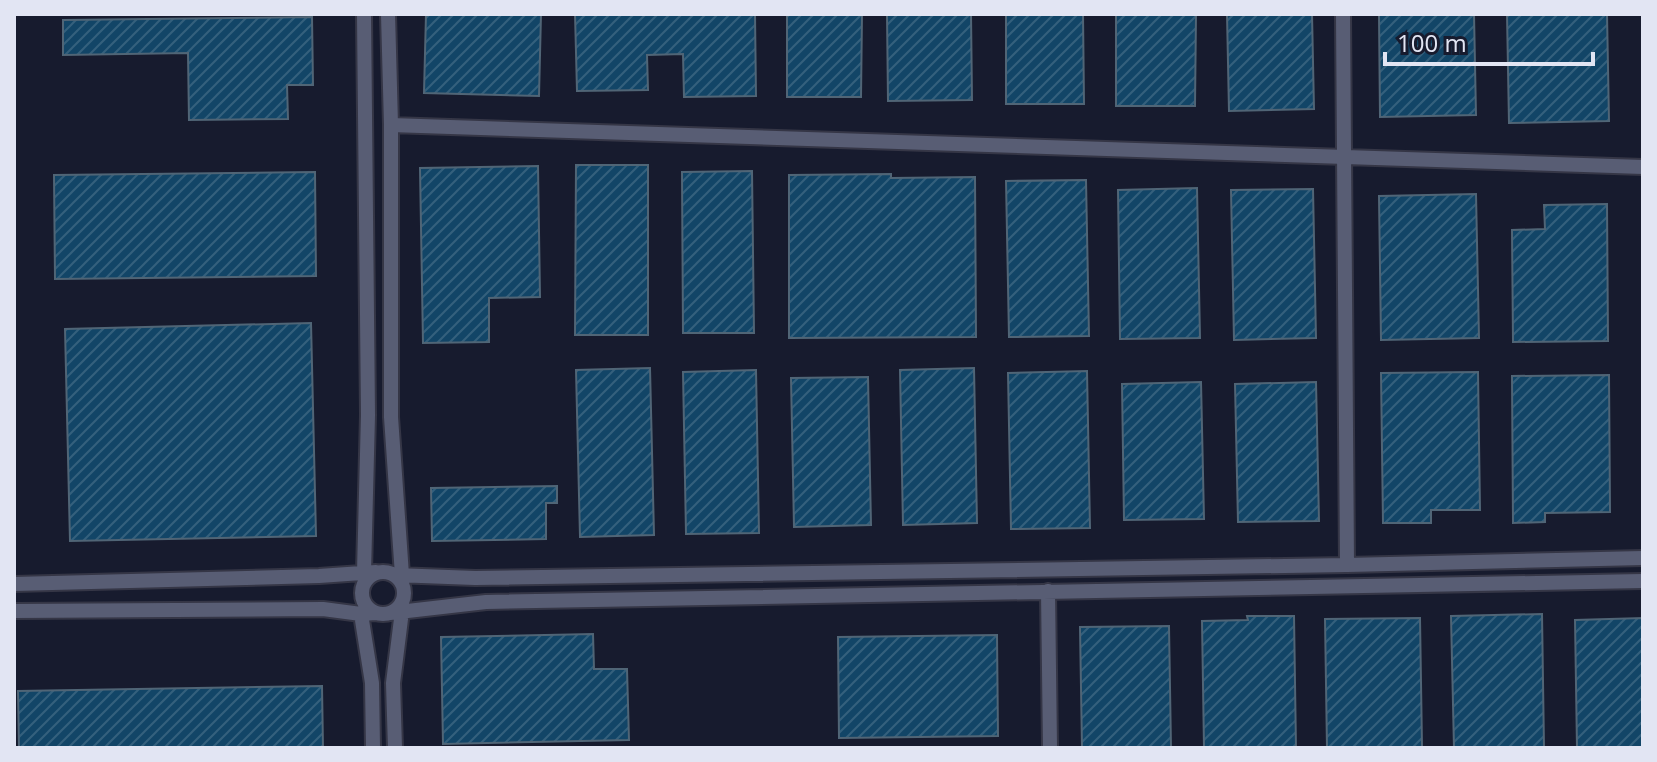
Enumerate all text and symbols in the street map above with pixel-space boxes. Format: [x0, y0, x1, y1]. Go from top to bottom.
scale bar [1385, 16, 1593, 66]
text: 100 m [1397, 26, 1467, 59]

